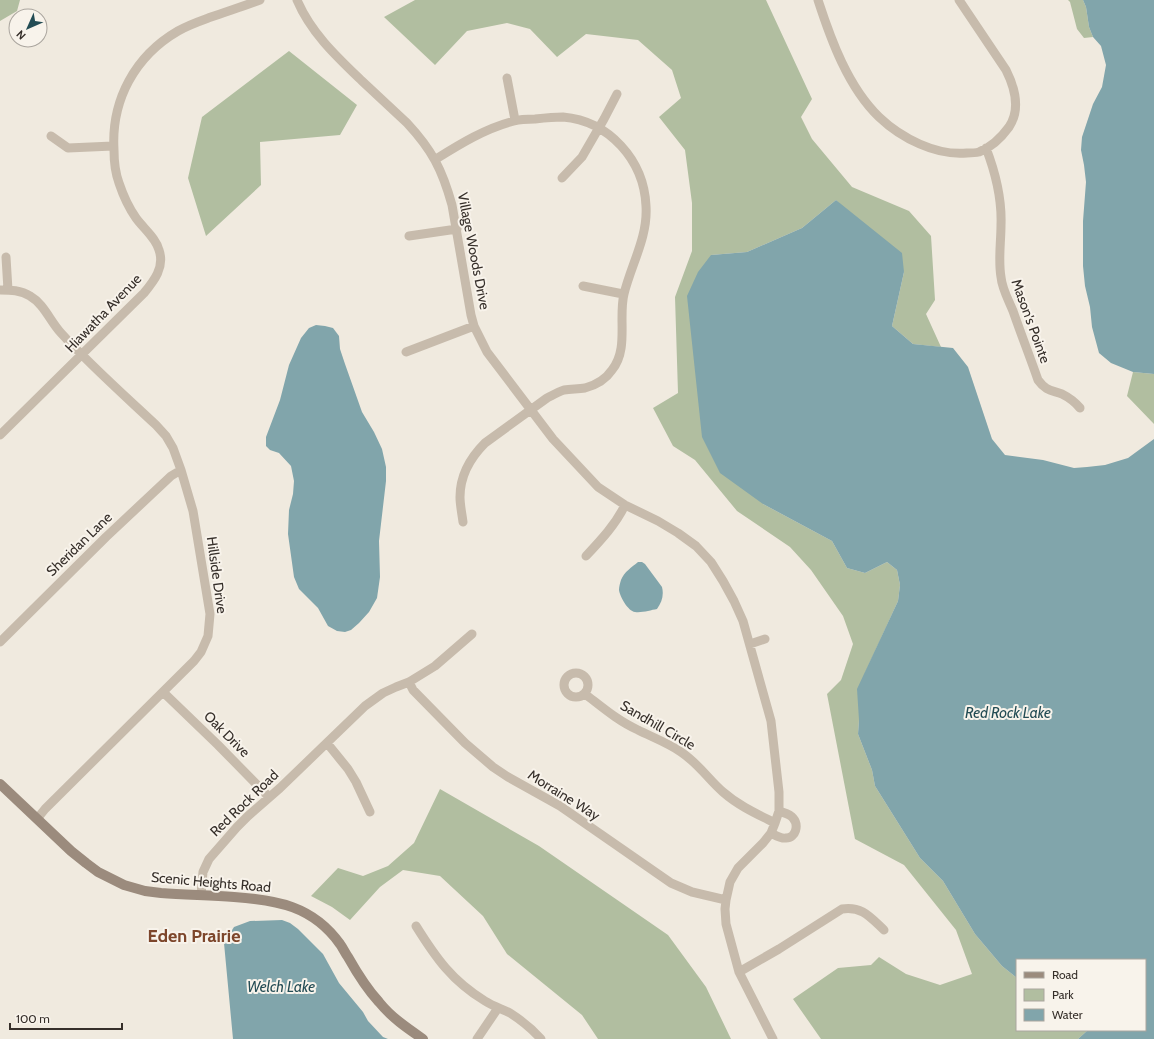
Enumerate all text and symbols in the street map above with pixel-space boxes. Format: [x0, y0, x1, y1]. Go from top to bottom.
north arrow [8, 8, 48, 48]
text: N [13, 27, 29, 43]
street label: Village Woods Drive [454, 191, 494, 311]
street label: Hiawatha Avenue [61, 270, 145, 356]
street label: Mason's Pointe [1007, 276, 1055, 366]
street label: Sheridan Lane [42, 508, 116, 580]
street label: Hillside Drive [203, 535, 231, 615]
street label: Sandhill Circle [617, 696, 699, 754]
water label: Red Rock Lake [965, 704, 1051, 722]
street label: Oak Drive [200, 707, 254, 761]
street label: Red Rock Road [206, 766, 282, 840]
street label: Morraine Way [525, 766, 603, 824]
street label: Scenic Heights Road [150, 868, 272, 896]
district label: Eden Prairie [148, 925, 240, 947]
legend [1016, 959, 1146, 1031]
text: Road [1052, 967, 1078, 982]
water label: Welch Lake [247, 978, 315, 996]
text: Park [1052, 987, 1074, 1002]
scale bar [10, 1005, 122, 1031]
text: Water [1052, 1007, 1083, 1022]
text: 100 m [16, 1011, 50, 1026]

